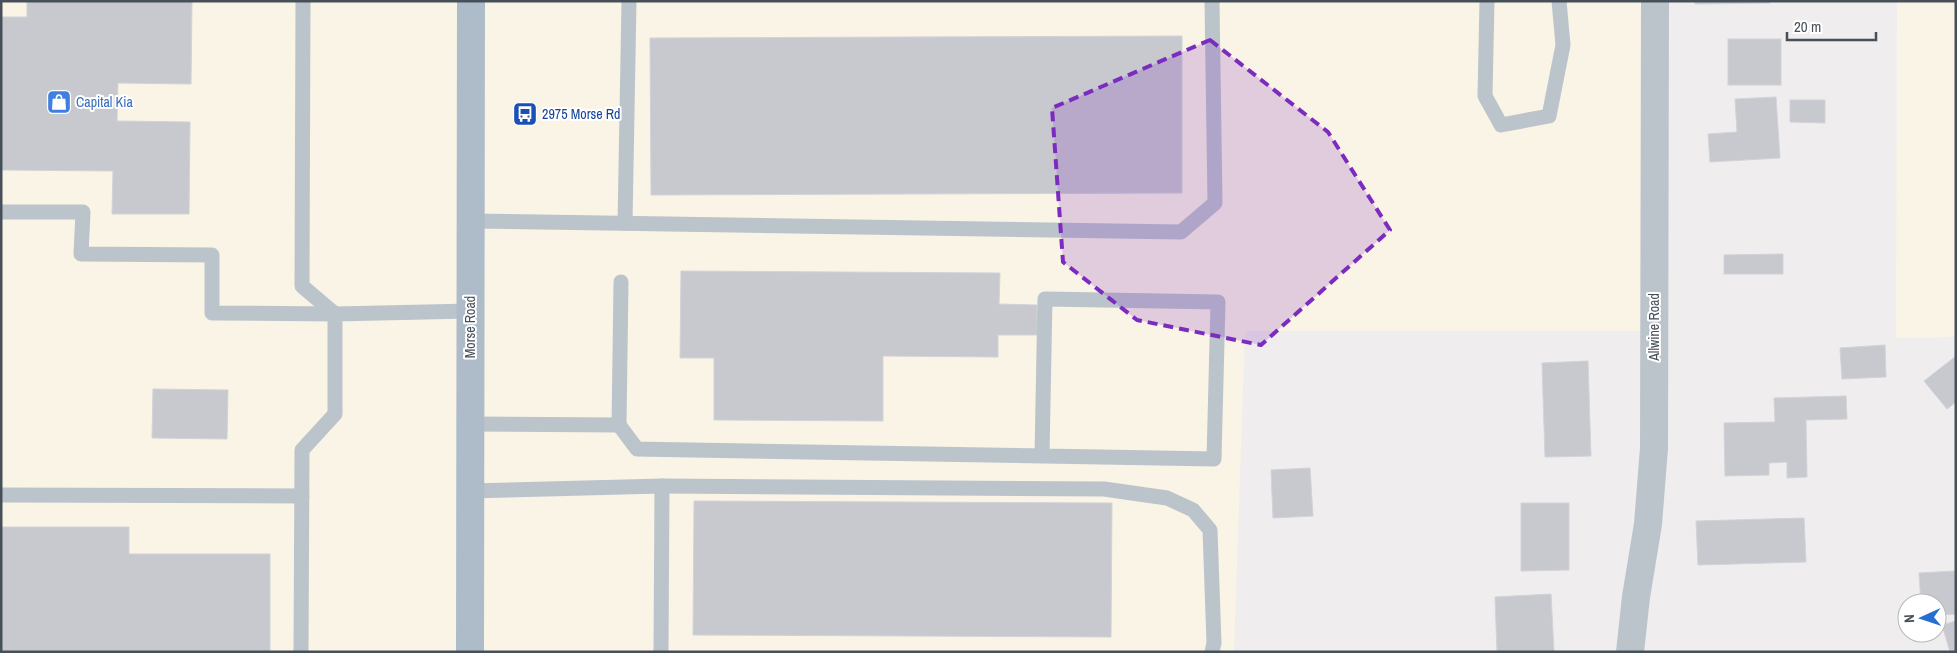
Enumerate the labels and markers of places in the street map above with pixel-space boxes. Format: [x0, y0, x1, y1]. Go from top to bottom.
shop icon: Capital Kia [46, 89, 72, 115]
place label: Capital Kia [76, 93, 133, 111]
bus stop icon: 2975 Morse Rd [512, 101, 538, 127]
place label: 2975 Morse Rd [542, 105, 620, 123]

